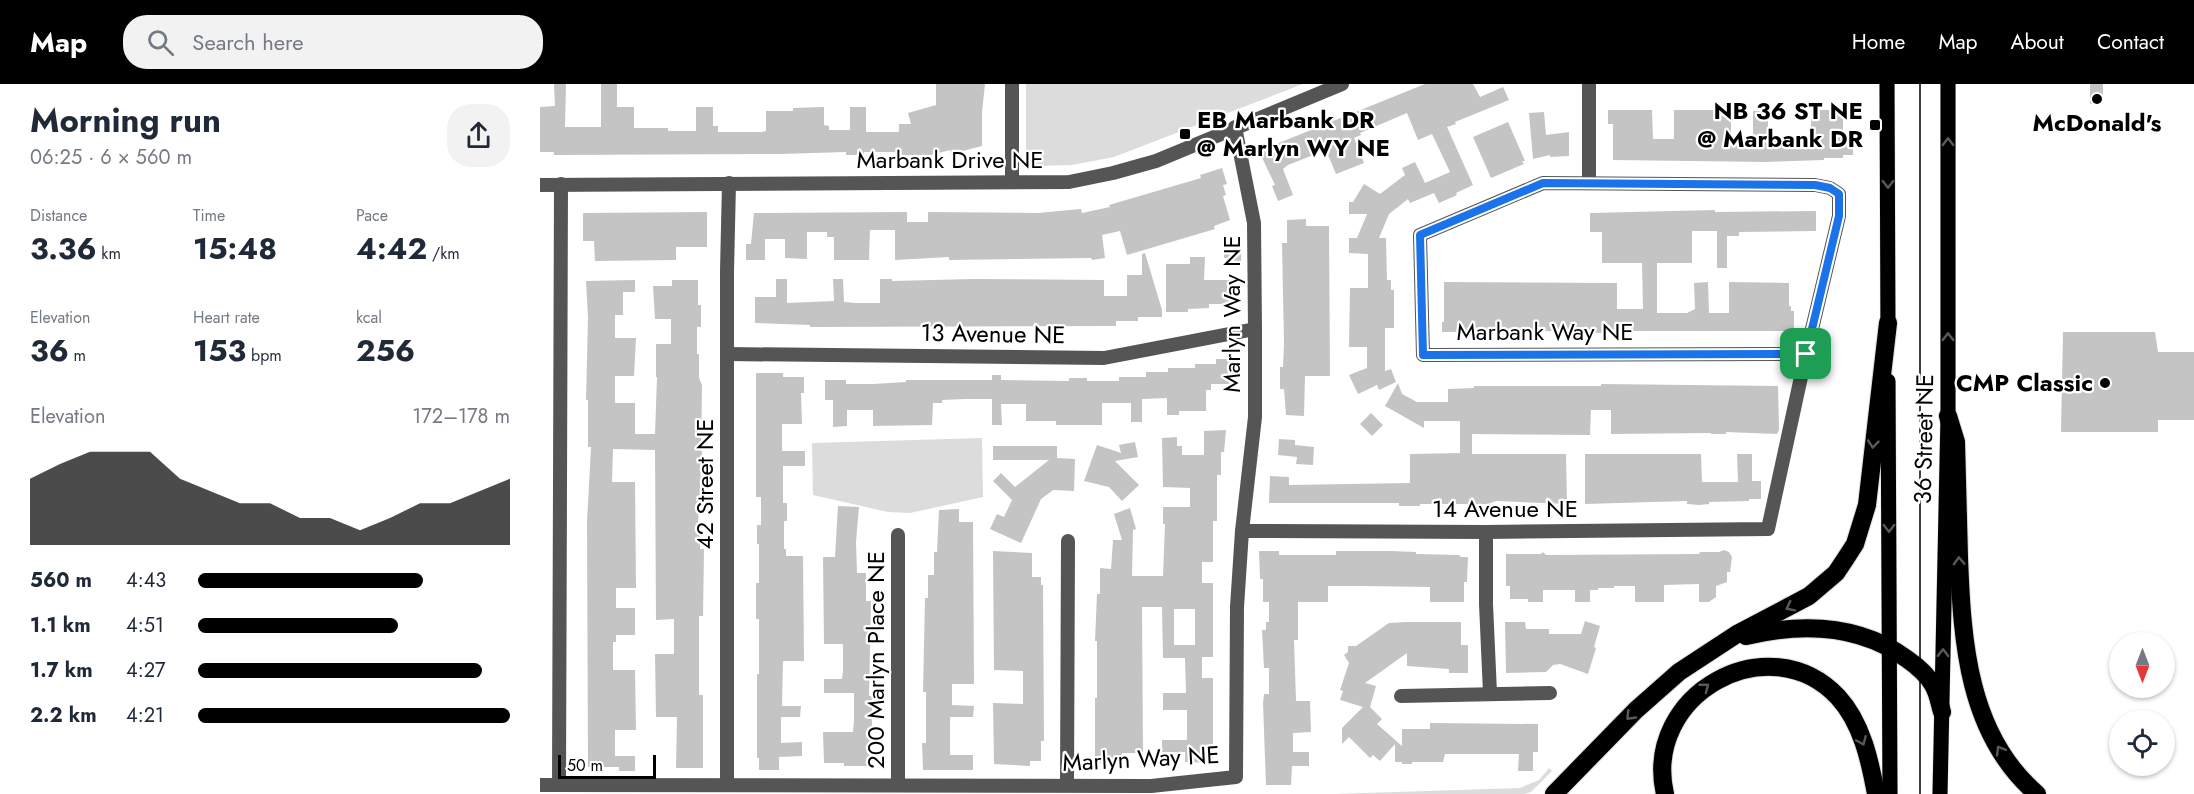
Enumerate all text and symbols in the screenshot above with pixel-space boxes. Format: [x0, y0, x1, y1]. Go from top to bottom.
search box [123, 15, 543, 69]
text: Map [30, 22, 87, 63]
icon: search [144, 26, 177, 59]
text: Search here [192, 26, 304, 58]
text: Home [1852, 27, 1905, 57]
text: Map [1938, 27, 1978, 57]
text: About [2011, 27, 2064, 57]
text: Contact [2097, 27, 2164, 57]
marker: McDonald's [2090, 92, 2104, 106]
place label: NB 36 ST NE @ Marbank DR [1697, 93, 1863, 156]
text: Morning run [30, 97, 221, 144]
place label: EB Marbank DR @ Marlyn WY NE [1197, 102, 1390, 165]
button: share [447, 104, 510, 167]
place label: McDonald's [2033, 105, 2162, 140]
marker: NB 36 ST NE @ Marbank DR [1868, 118, 1882, 132]
marker: EB Marbank DR @ Marlyn WY NE [1178, 127, 1192, 141]
one-way arrow [1942, 137, 1954, 146]
street label: Marbank Drive NE [856, 142, 1044, 177]
text: 06:25 · 6 × 560 m [30, 143, 192, 172]
one-way arrow [1882, 180, 1894, 189]
text: Distance [30, 204, 87, 227]
text: Time [193, 204, 225, 227]
text: Pace [356, 204, 388, 227]
text: 3.36 [30, 227, 97, 270]
text: 15:48 [193, 227, 277, 270]
text: 4:42 [356, 227, 427, 270]
street label: Marlyn Way NE [1214, 235, 1249, 393]
text: km [97, 242, 121, 265]
text: /km [427, 242, 460, 265]
text: Elevation [30, 306, 90, 329]
text: Heart rate [193, 306, 260, 329]
text: kcal [356, 306, 382, 329]
street label: Marbank Way NE [1456, 314, 1634, 349]
street label: 13 Avenue NE [920, 315, 1066, 352]
pin [1780, 328, 1831, 379]
text: 36 [30, 329, 69, 372]
text: 153 [193, 329, 246, 372]
text: 256 [356, 329, 415, 372]
one-way arrow [1942, 332, 1954, 341]
icon: arrive [1789, 337, 1822, 370]
text: m [69, 344, 86, 367]
text: bpm [246, 344, 282, 367]
place label: CMP Classic [1956, 365, 2093, 400]
street label: 36 Street NE [1905, 373, 1942, 504]
marker: CMP Classic [2098, 376, 2112, 390]
text: Elevation [30, 402, 105, 431]
text: 172–178 m [412, 402, 510, 431]
street label: 42 Street NE [687, 418, 722, 550]
one-way arrow [1868, 439, 1880, 448]
street label: 14 Avenue NE [1432, 491, 1578, 526]
one-way arrow [1883, 524, 1895, 533]
street label: 200 Marlyn Place NE [858, 551, 893, 769]
one-way arrow [1953, 557, 1966, 566]
text: 560 m [30, 566, 92, 595]
text: 4:43 [126, 566, 166, 595]
one-way arrow [1785, 600, 1796, 611]
text: 1.1 km [30, 611, 91, 640]
text: 4:51 [126, 611, 164, 640]
north arrow [2109, 632, 2175, 698]
map controls [2109, 632, 2175, 776]
one-way arrow [1937, 649, 1949, 658]
text: 1.7 km [30, 656, 93, 685]
text: 4:27 [126, 656, 166, 685]
one-way arrow [1699, 684, 1710, 695]
text: 2.2 km [30, 701, 97, 730]
text: 4:21 [126, 701, 164, 730]
one-way arrow [1626, 710, 1637, 720]
button: locate [2109, 710, 2175, 776]
one-way arrow [1855, 734, 1867, 745]
street label: Marlyn Way NE [1061, 737, 1221, 780]
one-way arrow [1995, 746, 2007, 756]
scale bar [558, 752, 656, 780]
text: 50 m [567, 754, 603, 777]

